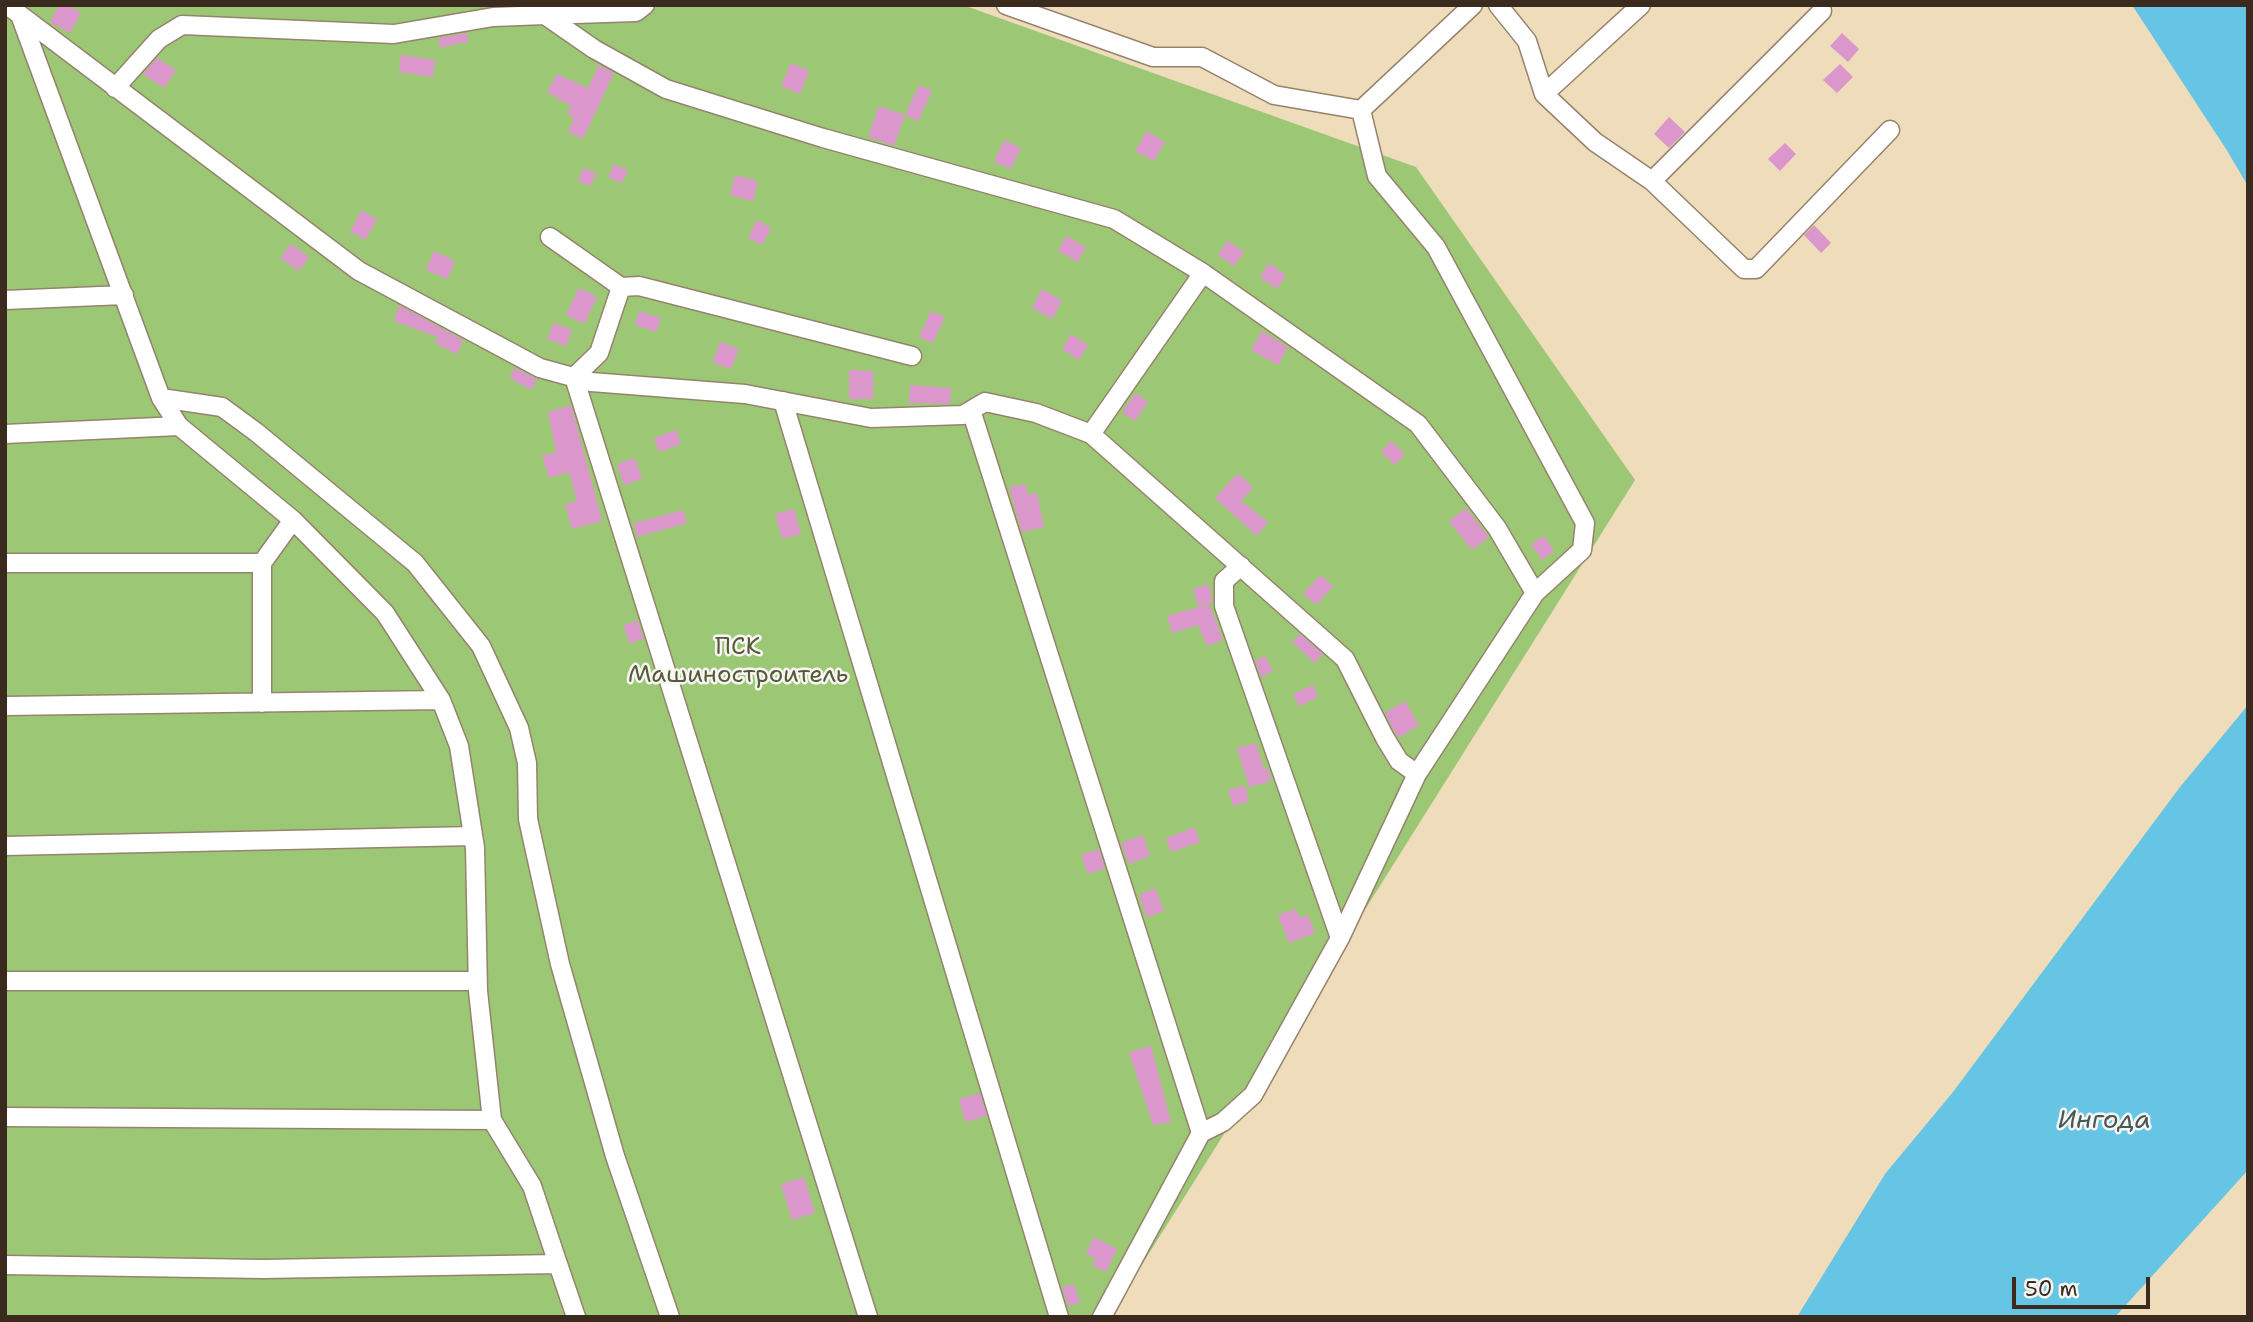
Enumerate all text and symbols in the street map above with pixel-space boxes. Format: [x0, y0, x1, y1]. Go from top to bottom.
park label: ПСК Машиностроитель [628, 634, 848, 690]
water label: Ингода [2057, 1105, 2151, 1137]
scale bar [2015, 1262, 2153, 1306]
text: 50 m [2025, 1275, 2078, 1303]

